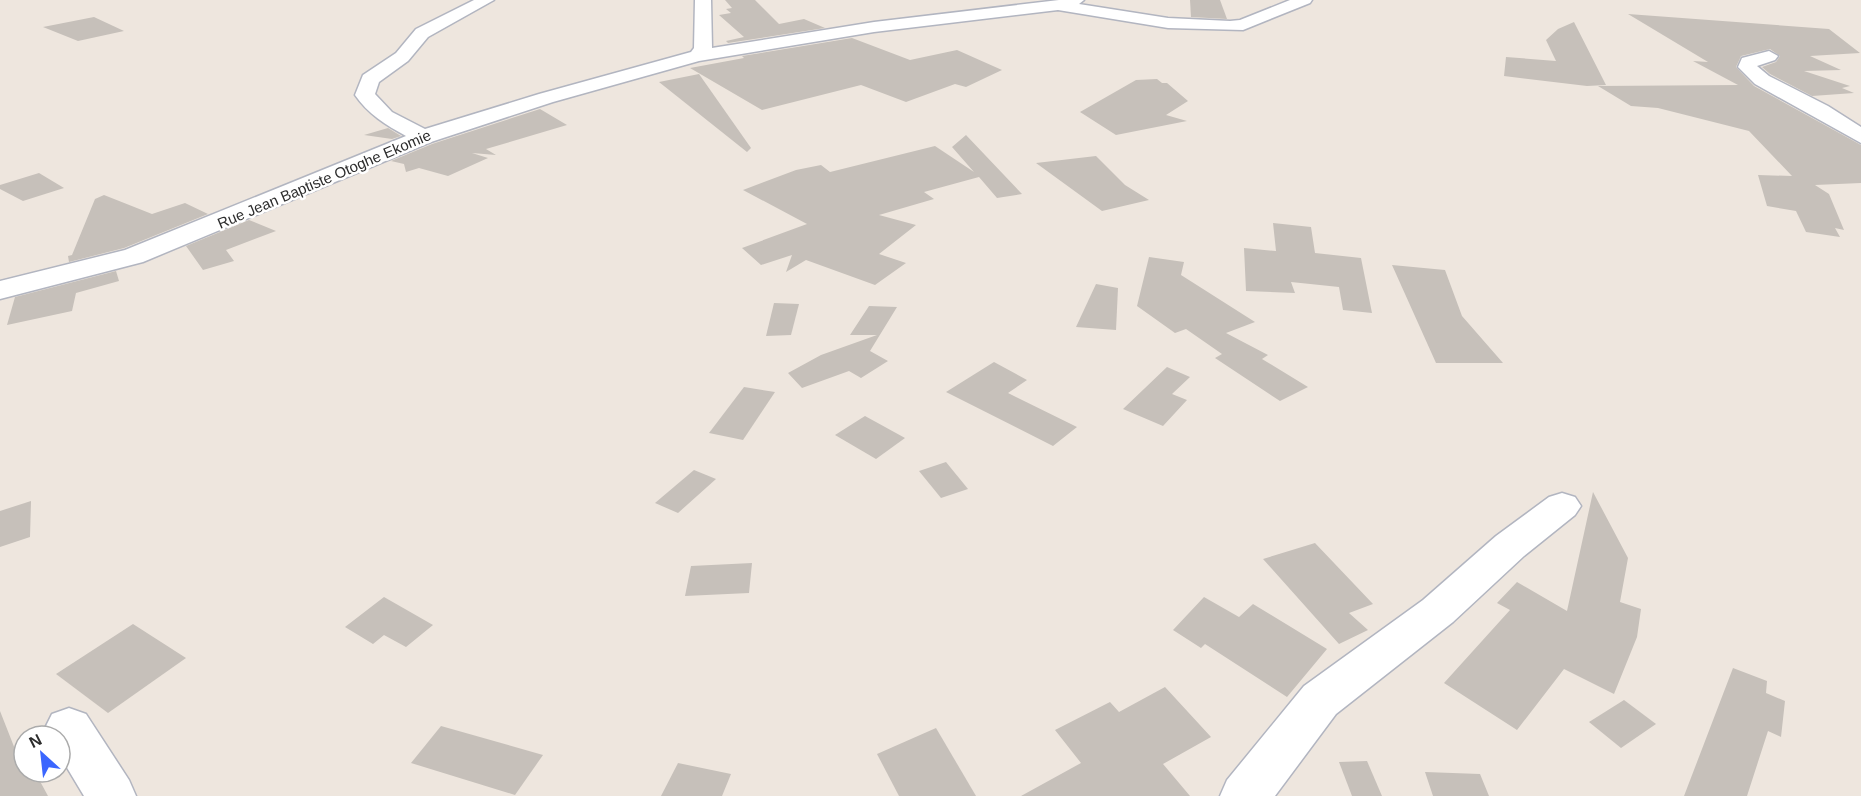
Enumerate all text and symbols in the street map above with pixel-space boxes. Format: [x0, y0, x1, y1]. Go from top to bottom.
street label: Rue Jean Baptiste Otoghe Ekomie [215, 126, 433, 232]
north arrow [12, 724, 72, 784]
text: N [26, 731, 44, 751]

